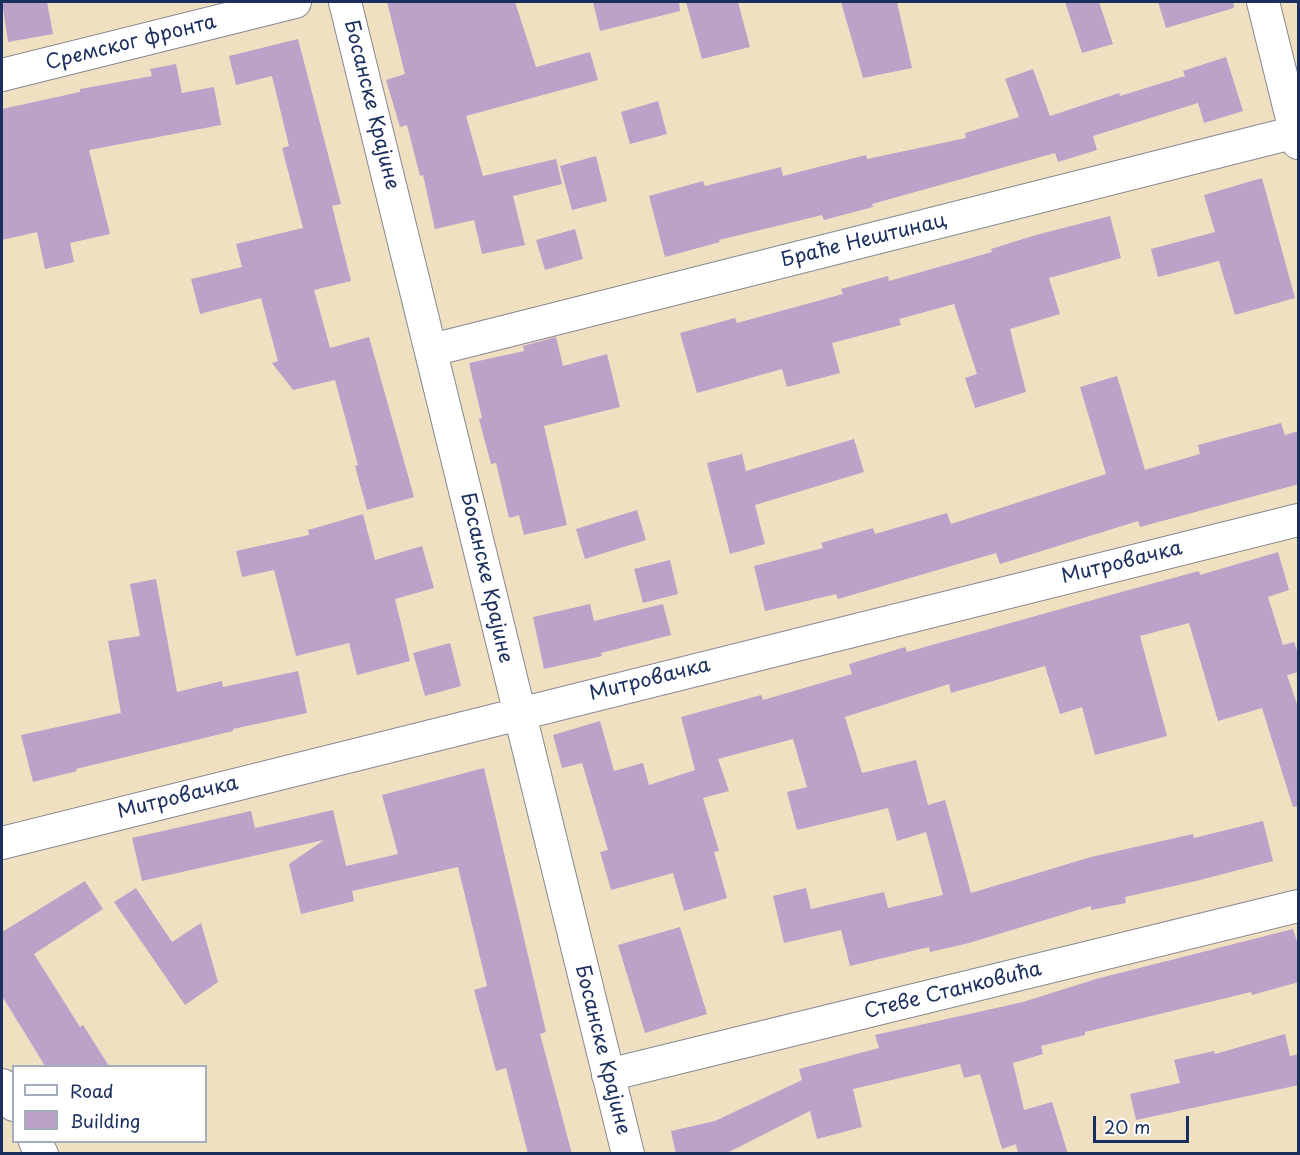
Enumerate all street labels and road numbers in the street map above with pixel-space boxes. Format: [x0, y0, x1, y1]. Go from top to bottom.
street label: Сремског фронта [43, 10, 219, 76]
street label: Босанске Крајине [338, 18, 404, 192]
street label: Браће Нештинац [779, 209, 949, 273]
street label: Босанске Крајине [455, 491, 517, 665]
street label: Митровачка [1059, 536, 1185, 590]
street label: Митровачка [587, 653, 713, 707]
street label: Митровачка [115, 771, 241, 825]
street label: Стеве Станковића [862, 957, 1044, 1025]
street label: Босанске Крајине [569, 963, 635, 1137]

